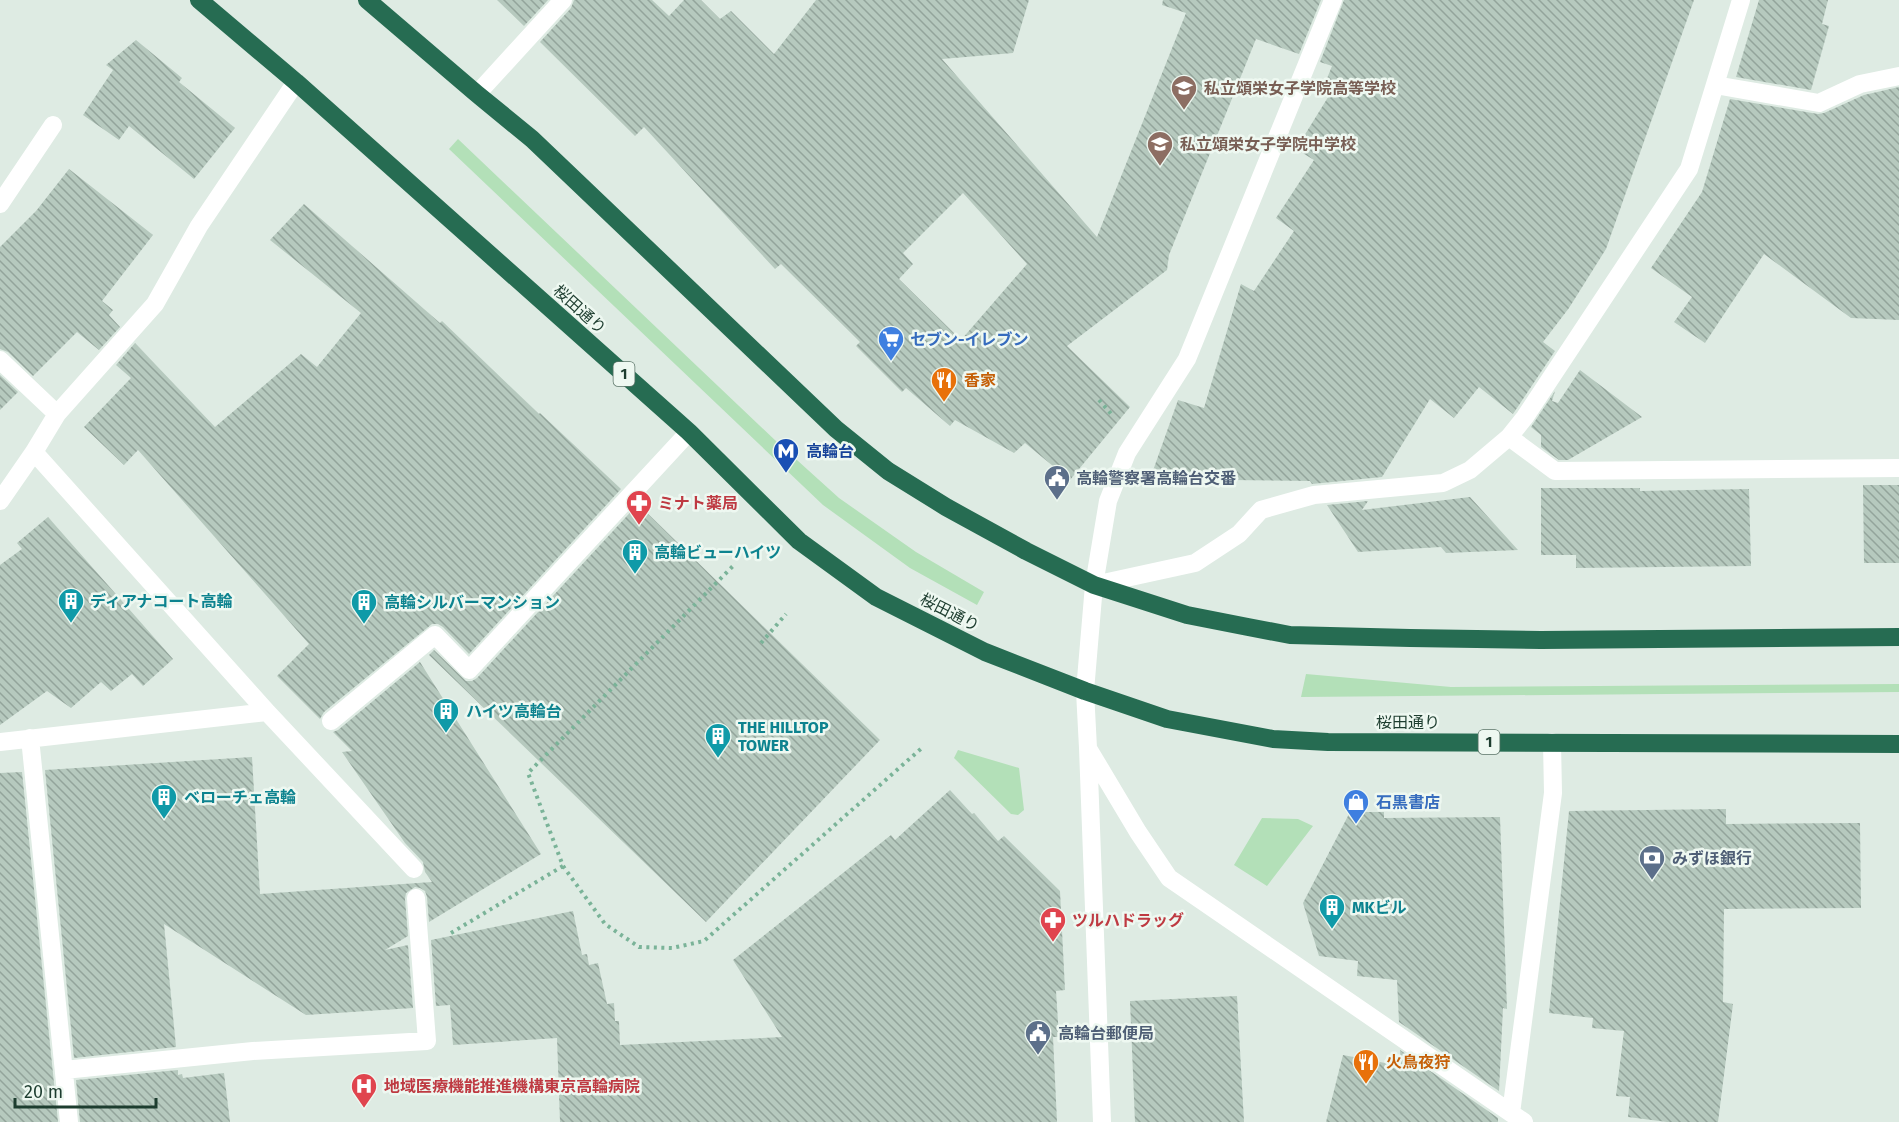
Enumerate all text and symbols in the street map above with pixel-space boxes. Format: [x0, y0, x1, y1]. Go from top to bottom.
school or university icon: 私立頌栄女子学院高等学校 [1169, 73, 1199, 111]
place label: 私立頌栄女子学院高等学校 [1204, 79, 1396, 98]
school or university icon: 私立頌栄女子学院中学校 [1145, 129, 1175, 167]
place label: 私立頌栄女子学院中学校 [1180, 135, 1356, 154]
street label: 桜田通り [550, 281, 610, 338]
supermarket icon: セブン-イレブン [876, 324, 906, 362]
place label: セブン-イレブン [910, 330, 1029, 349]
road number: 1 [614, 362, 634, 386]
restaurant icon: 香家 [929, 365, 959, 403]
place label: 香家 [964, 371, 996, 390]
metro station icon: 高輪台 [771, 436, 801, 474]
place label: 高輪台 [806, 442, 854, 461]
public building icon: 高輪警察署高輪台交番 [1042, 463, 1072, 501]
place label: 高輪警察署高輪台交番 [1076, 469, 1236, 488]
pharmacy icon: ミナト薬局 [624, 488, 654, 526]
place label: ミナト薬局 [658, 494, 738, 513]
building icon: 高輪ビューハイツ [620, 537, 650, 575]
place label: 高輪ビューハイツ [654, 543, 781, 562]
building icon: ディアナコート高輪 [56, 586, 86, 624]
building icon: 高輪シルバーマンション [349, 587, 379, 625]
street label: 桜田通り [917, 589, 983, 635]
place label: ディアナコート高輪 [90, 592, 233, 611]
place label: 高輪シルバーマンション [384, 593, 560, 612]
building icon: ハイツ高輪台 [431, 696, 461, 734]
place label: ハイツ高輪台 [466, 702, 562, 721]
street label: 桜田通り [1376, 713, 1440, 732]
place label: THE HILLTOP TOWER [738, 718, 829, 755]
building icon: THE HILLTOP TOWER [703, 721, 733, 759]
road number: 1 [1478, 730, 1500, 754]
building icon: ベローチェ高輪 [149, 782, 179, 820]
shop icon: 石黒書店 [1341, 787, 1371, 825]
place label: ベローチェ高輪 [184, 788, 296, 807]
place label: 石黒書店 [1376, 793, 1440, 812]
bank icon: みずほ銀行 [1637, 843, 1667, 881]
place label: みずほ銀行 [1672, 849, 1752, 868]
building icon: MKビル [1317, 892, 1347, 930]
place label: MKビル [1352, 898, 1407, 917]
pharmacy icon: ツルハドラッグ [1038, 905, 1068, 943]
place label: ツルハドラッグ [1072, 911, 1184, 930]
public building icon: 高輪台郵便局 [1023, 1018, 1053, 1056]
place label: 高輪台郵便局 [1058, 1024, 1154, 1043]
restaurant icon: 火鳥夜狩 [1351, 1047, 1381, 1085]
place label: 火鳥夜狩 [1386, 1053, 1450, 1072]
scale bar [15, 1071, 156, 1109]
hospital icon: 地域医療機能推進機構東京高輪病院 [349, 1071, 379, 1109]
place label: 地域医療機能推進機構東京高輪病院 [384, 1077, 640, 1096]
text: 20 m [24, 1081, 63, 1103]

